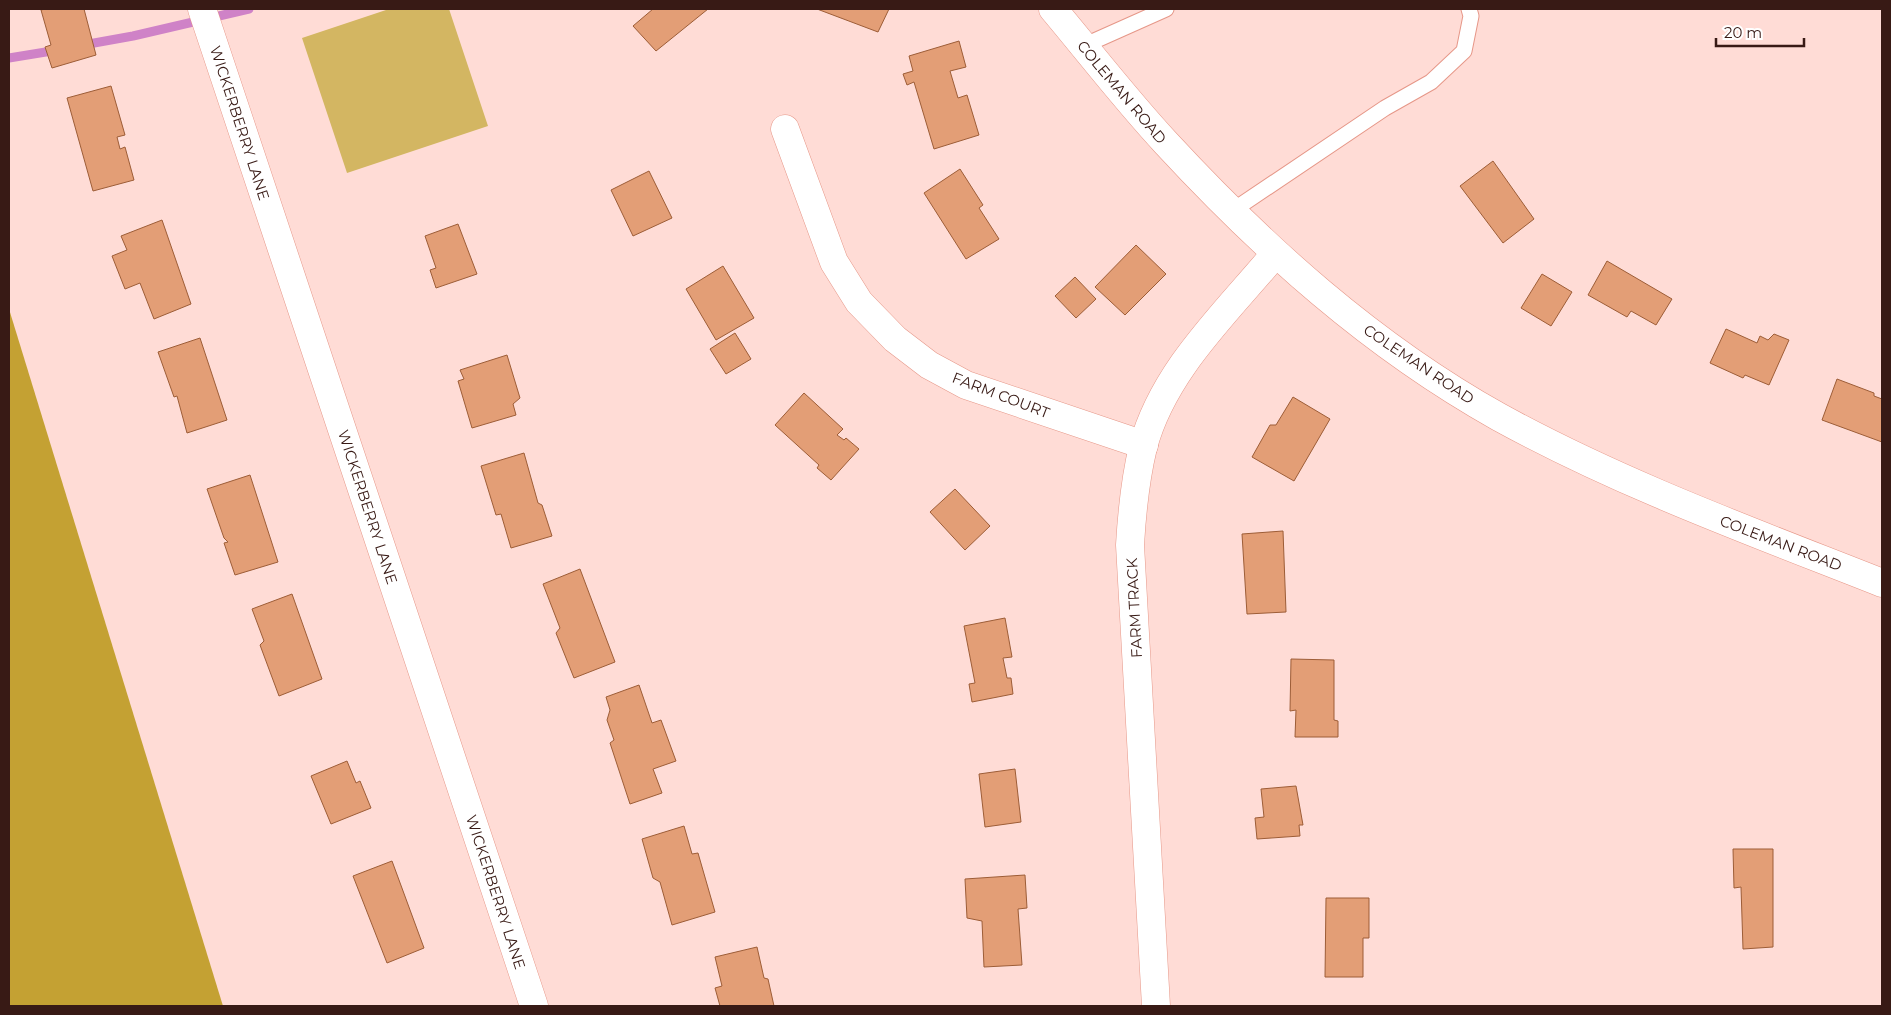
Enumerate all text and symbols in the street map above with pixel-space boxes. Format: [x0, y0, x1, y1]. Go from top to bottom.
scale bar [1716, 15, 1804, 47]
text: 20 m [1724, 23, 1762, 42]
street label: COLEMAN ROAD [1073, 36, 1171, 148]
street label: WICKERBERRY LANE [206, 43, 274, 203]
street label: COLEMAN ROAD [1360, 320, 1478, 408]
street label: FARM COURT [950, 368, 1053, 422]
street label: WICKERBERRY LANE [334, 427, 402, 587]
street label: COLEMAN ROAD [1717, 511, 1845, 575]
street label: FARM TRACK [1122, 557, 1146, 659]
street label: WICKERBERRY LANE [462, 812, 530, 972]

